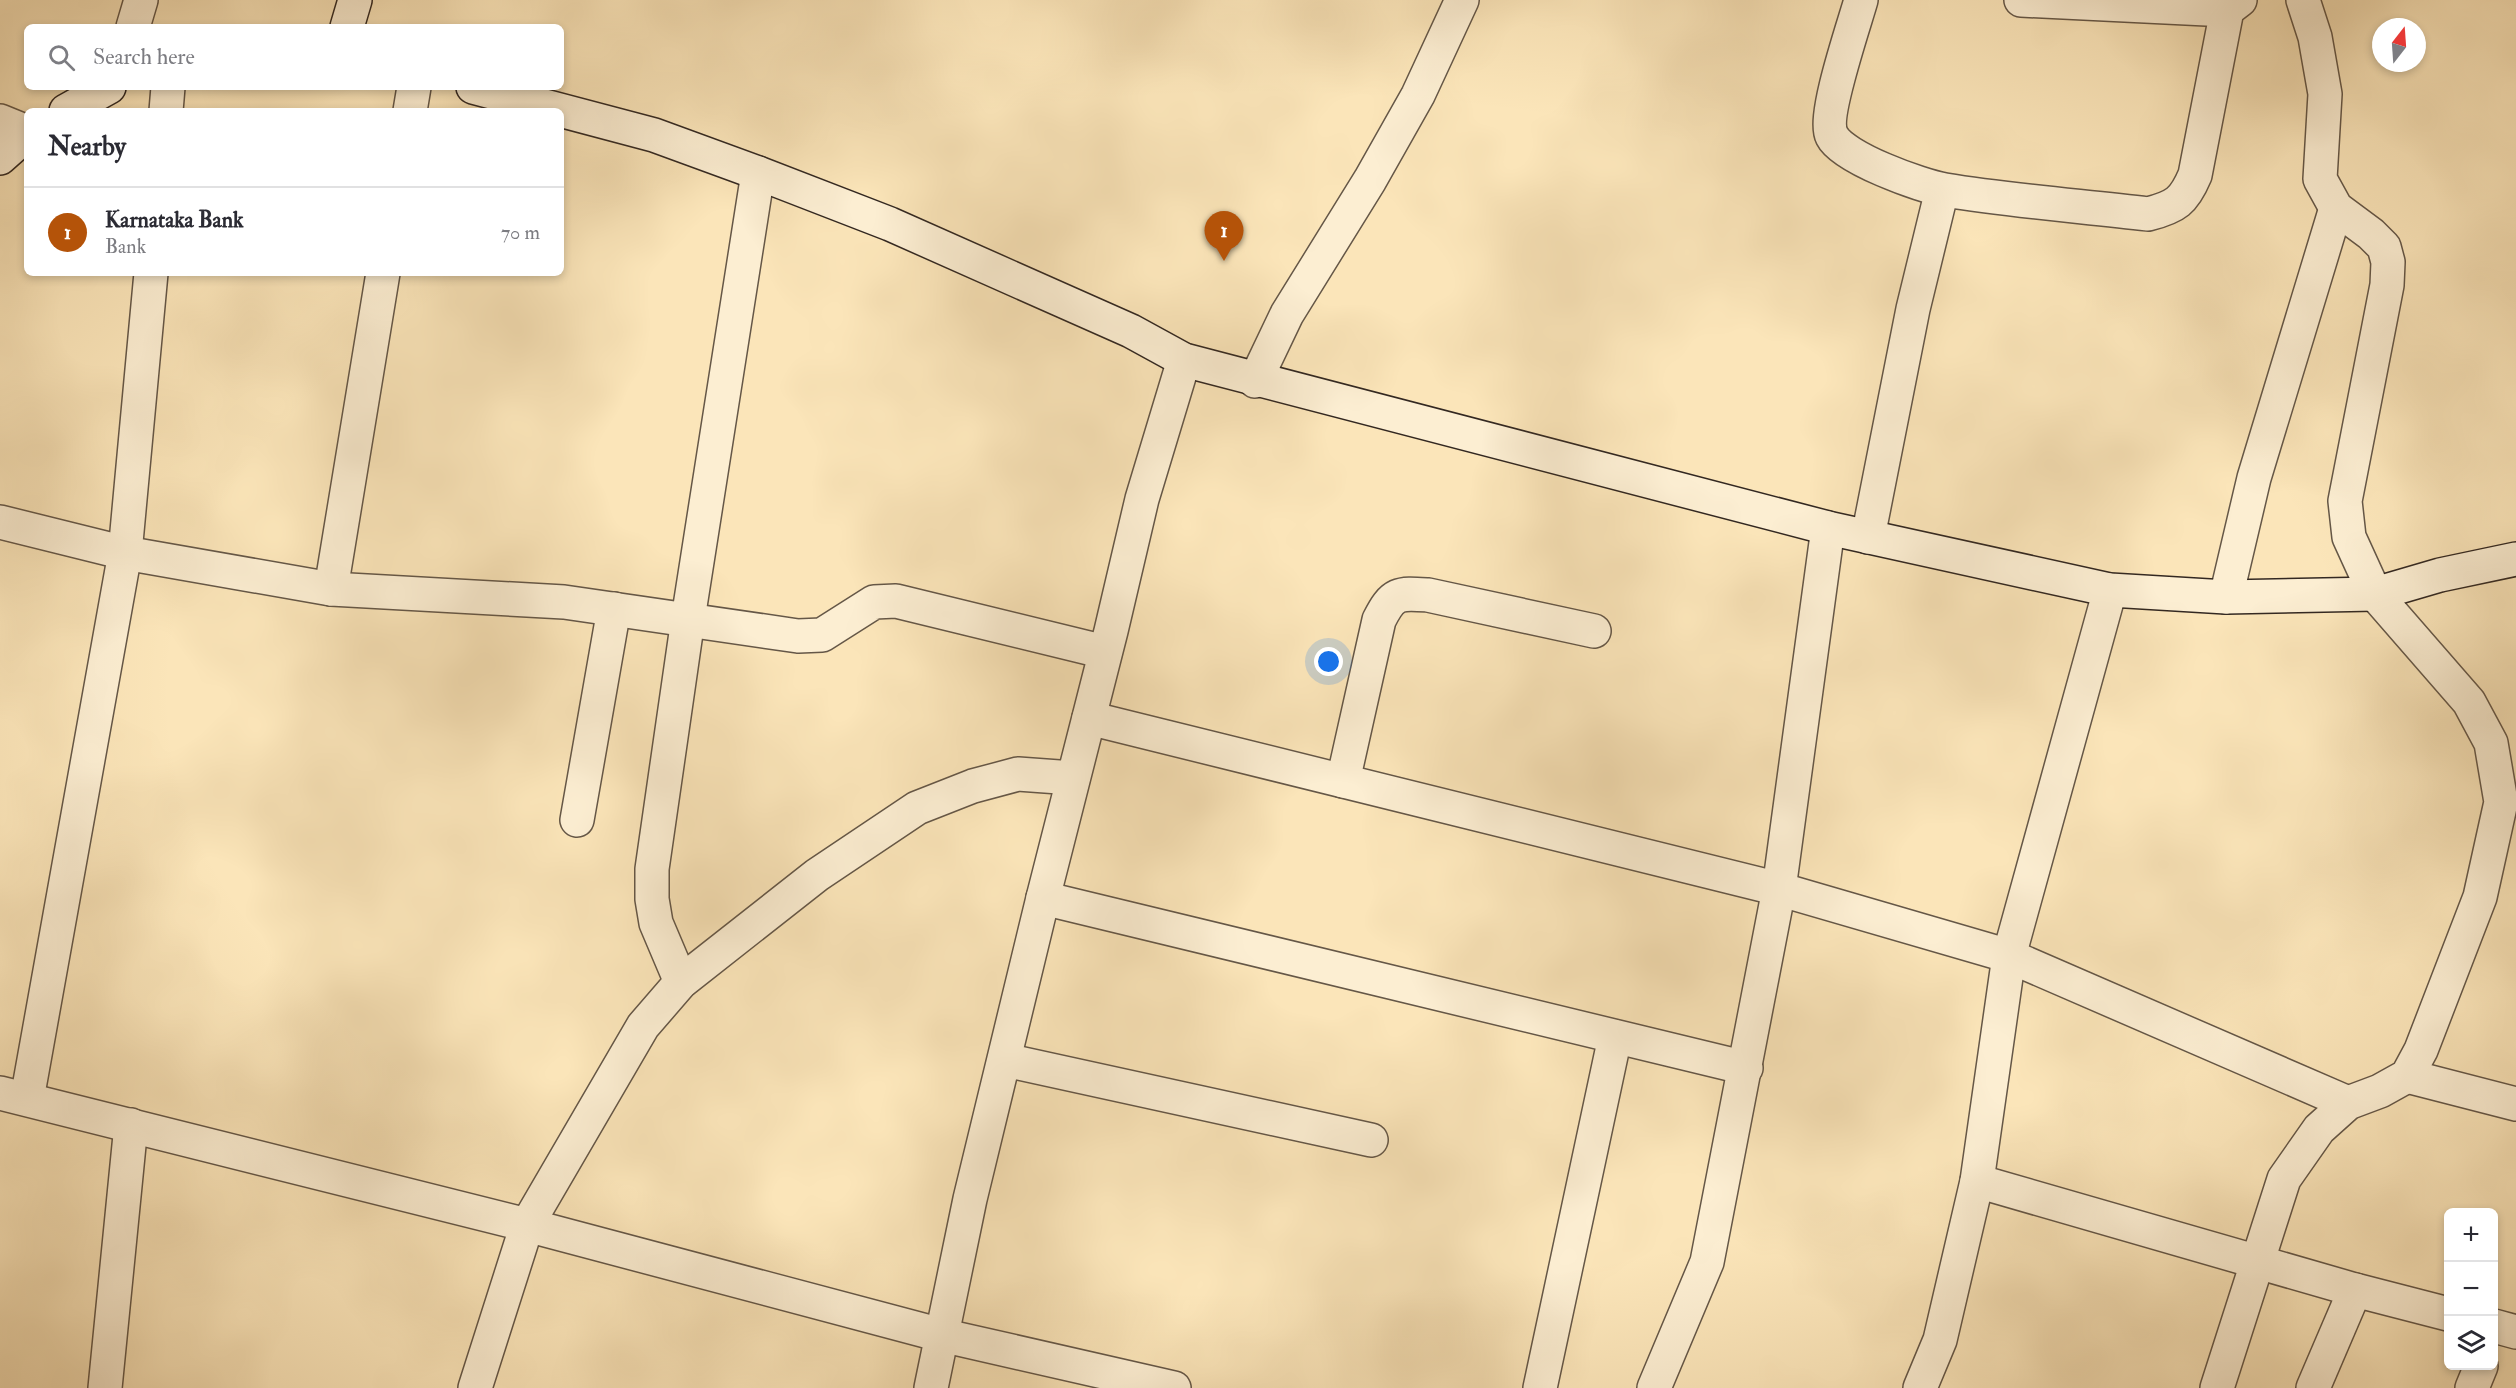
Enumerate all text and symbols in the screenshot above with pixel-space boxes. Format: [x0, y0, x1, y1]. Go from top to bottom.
north arrow [2372, 18, 2426, 72]
search box [24, 24, 564, 90]
icon: search [45, 41, 78, 74]
text: Search here [93, 43, 195, 71]
text: Nearby [48, 131, 126, 163]
text: Karnataka Bank [105, 206, 244, 234]
pin: 1 [1204, 212, 1244, 261]
text: 1 [64, 220, 71, 245]
text: 70 m [501, 220, 540, 245]
text: Bank [105, 234, 146, 259]
your location [1314, 647, 1343, 676]
map controls [2444, 1208, 2498, 1370]
button: + [2444, 1208, 2498, 1262]
button: − [2444, 1262, 2498, 1316]
button: layers [2444, 1316, 2498, 1370]

